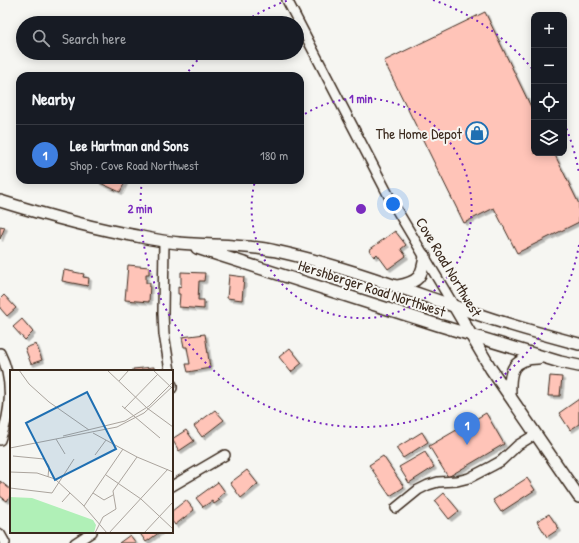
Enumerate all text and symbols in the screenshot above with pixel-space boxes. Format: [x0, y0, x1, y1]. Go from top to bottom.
map controls [531, 12, 567, 156]
button: + [531, 12, 567, 48]
search box [16, 16, 304, 60]
icon: search [30, 27, 52, 49]
text: Search here [62, 28, 126, 49]
button: − [531, 48, 567, 84]
button: locate [531, 84, 567, 120]
text: Nearby [32, 87, 75, 110]
text: 1 min [349, 90, 373, 107]
shop icon: The Home Depot [464, 120, 490, 146]
button: layers [531, 120, 567, 156]
place label: The Home Depot [376, 123, 463, 144]
text: Lee Hartman and Sons [70, 135, 189, 156]
text: 1 [43, 146, 47, 164]
text: 180 m [260, 146, 288, 164]
text: Shop · Cove Road Northwest [70, 156, 199, 174]
your location [383, 194, 403, 214]
text: 2 min [128, 200, 153, 217]
centre of rings [354, 202, 368, 216]
street label: Cove Road Northwest [411, 213, 487, 321]
street label: Hershberger Road Northwest [296, 254, 449, 322]
inset map [10, 370, 173, 533]
pin: 1 [454, 412, 480, 445]

